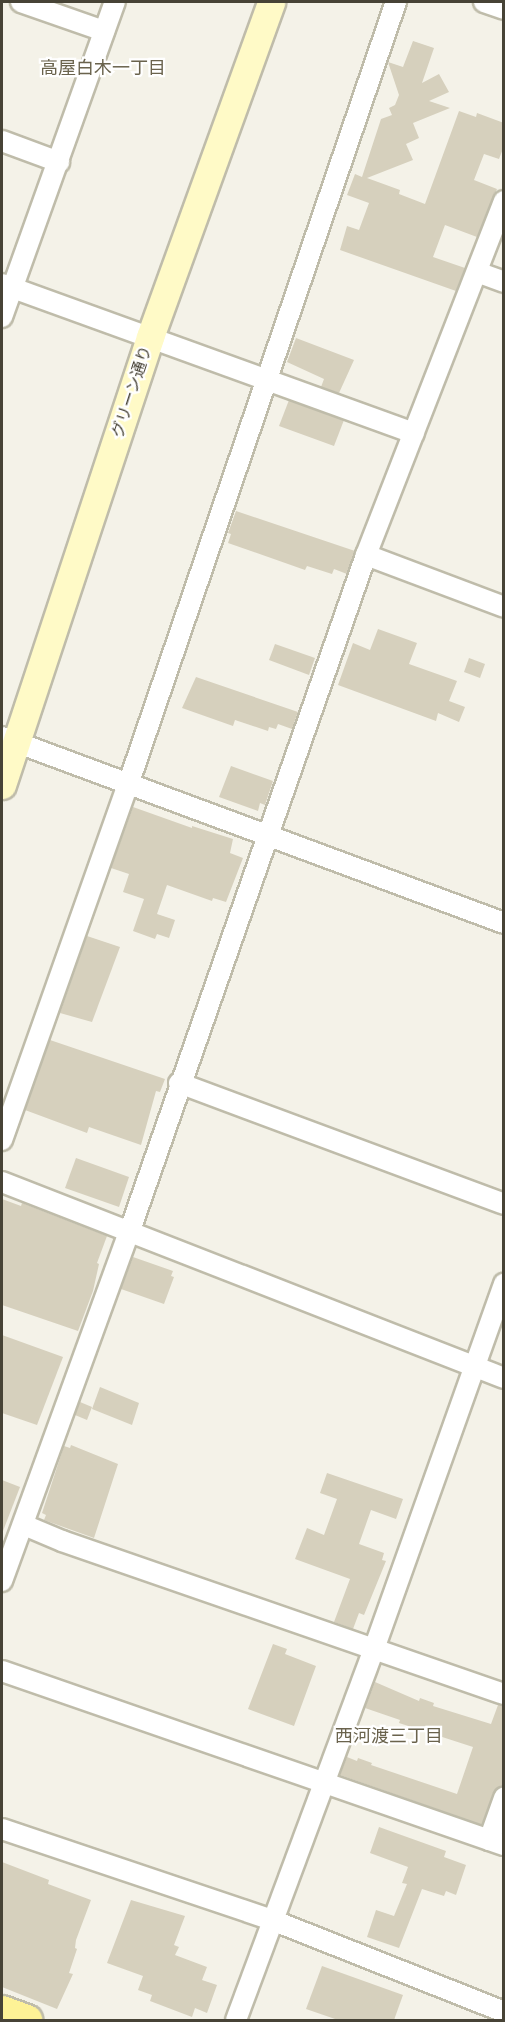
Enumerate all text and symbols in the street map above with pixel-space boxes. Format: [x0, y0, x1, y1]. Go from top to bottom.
district label: 高屋白木一丁目 [40, 57, 166, 79]
street label: グリーン通り [108, 343, 156, 441]
district label: 西河渡三丁目 [335, 1725, 443, 1747]

